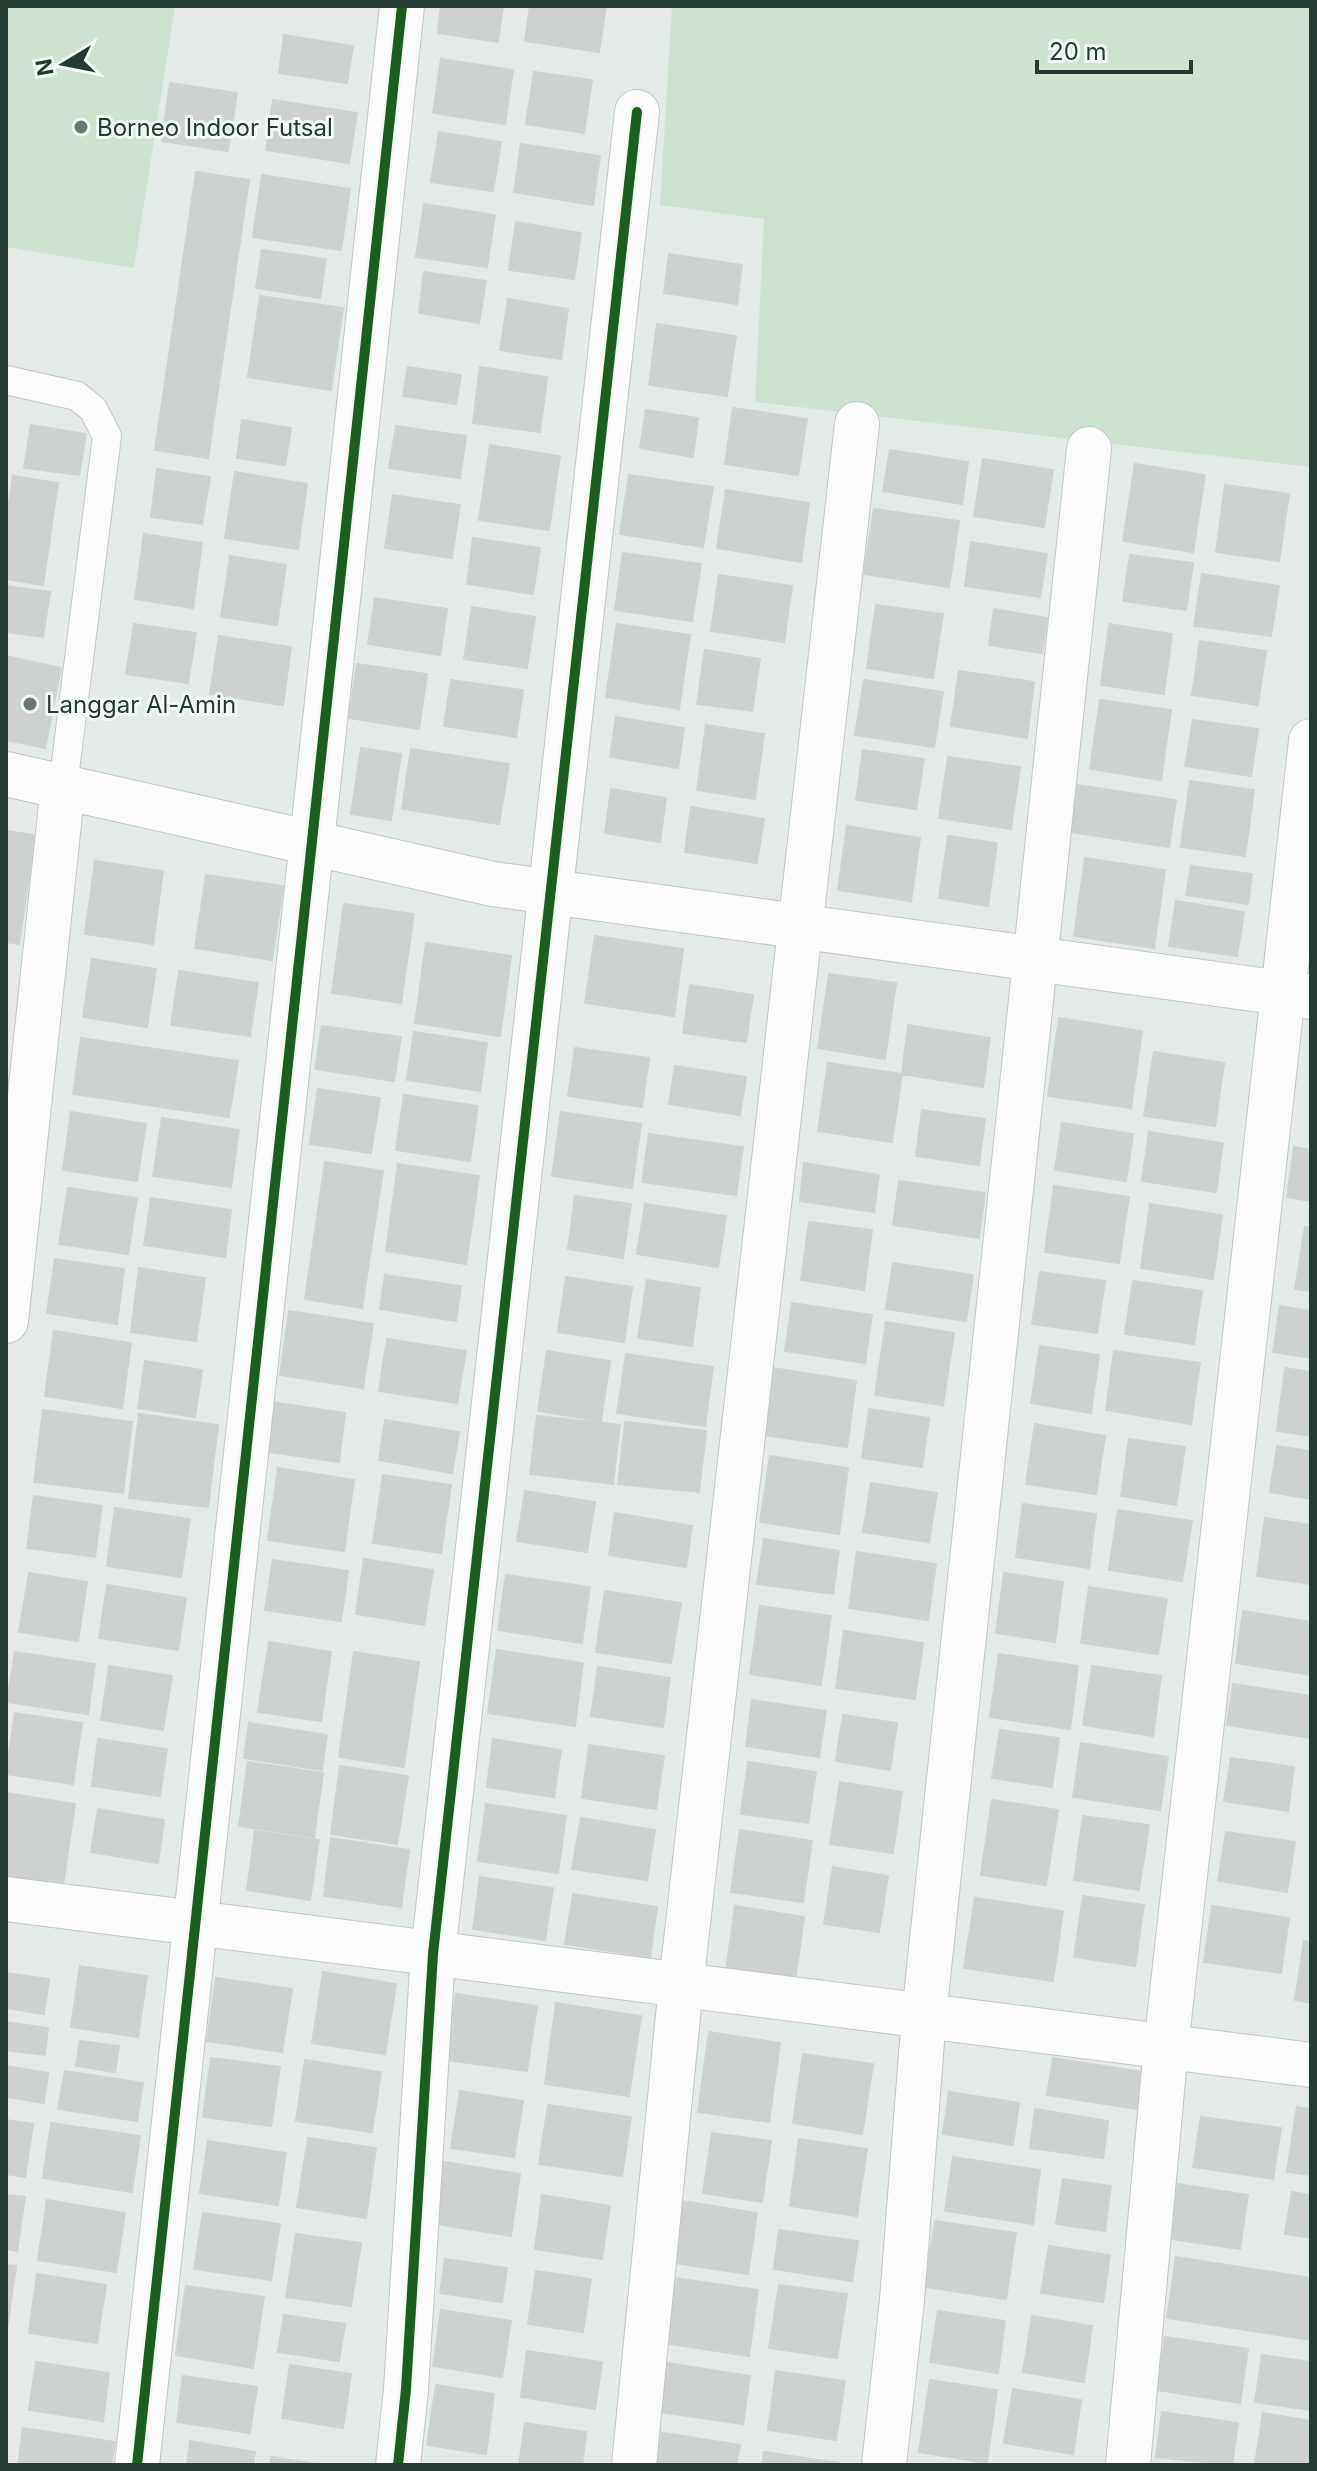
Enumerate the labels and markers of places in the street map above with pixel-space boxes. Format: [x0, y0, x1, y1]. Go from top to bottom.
place label: Borneo Indoor Futsal [97, 113, 333, 142]
marker: Borneo Indoor Futsal [72, 118, 90, 136]
place label: Langgar Al-Amin [46, 690, 236, 719]
marker: Langgar Al-Amin [21, 695, 39, 713]

